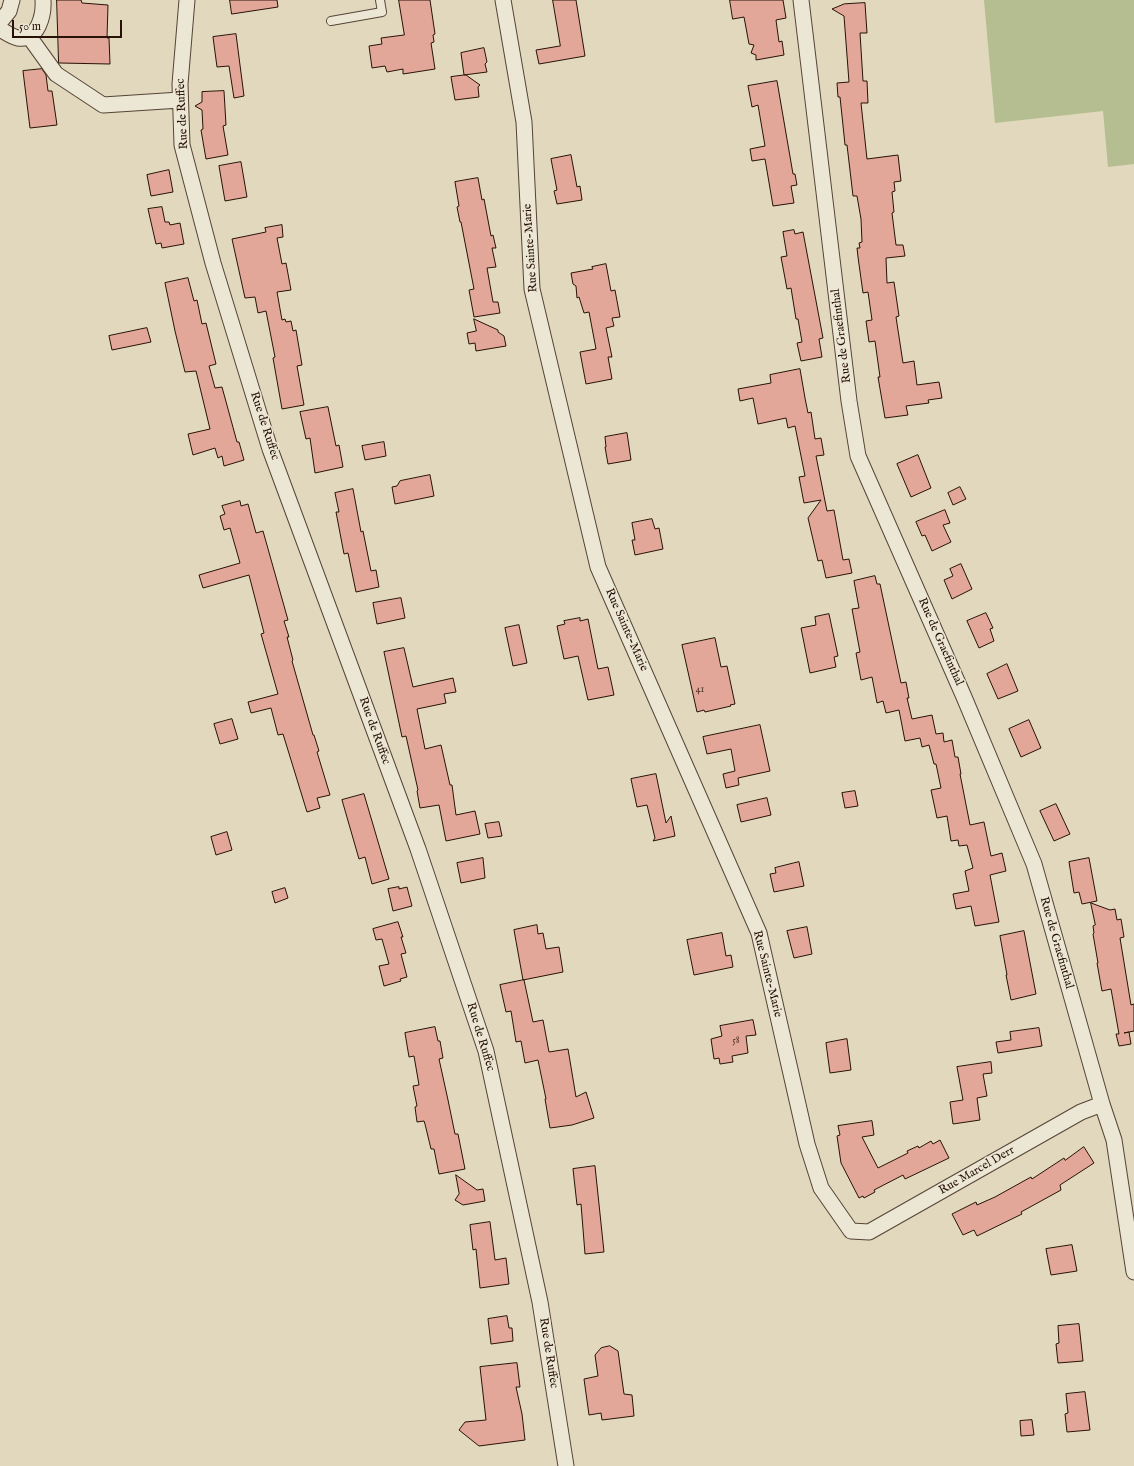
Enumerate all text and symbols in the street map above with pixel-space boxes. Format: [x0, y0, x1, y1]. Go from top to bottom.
scale bar [14, 12, 124, 38]
text: 50 m [19, 19, 41, 34]
street label: Rue de Ruffec [174, 78, 192, 150]
street label: Rue Sainte-Marie [521, 203, 541, 293]
street label: Rue de Graefinthal [829, 288, 855, 384]
street label: Rue de Ruffec [246, 390, 282, 462]
street label: Rue Sainte-Marie [601, 586, 651, 674]
street label: Rue de Graefinthal [914, 596, 966, 688]
house number: 41 [696, 684, 704, 696]
street label: Rue de Ruffec [355, 695, 393, 767]
street label: Rue de Graefinthal [1036, 895, 1076, 991]
street label: Rue Sainte-Marie [749, 929, 785, 1019]
street label: Rue de Ruffec [463, 1001, 497, 1073]
house number: 58 [732, 1035, 740, 1047]
street label: Rue Marcel Derr [937, 1144, 1017, 1198]
street label: Rue de Ruffec [535, 1317, 561, 1389]

